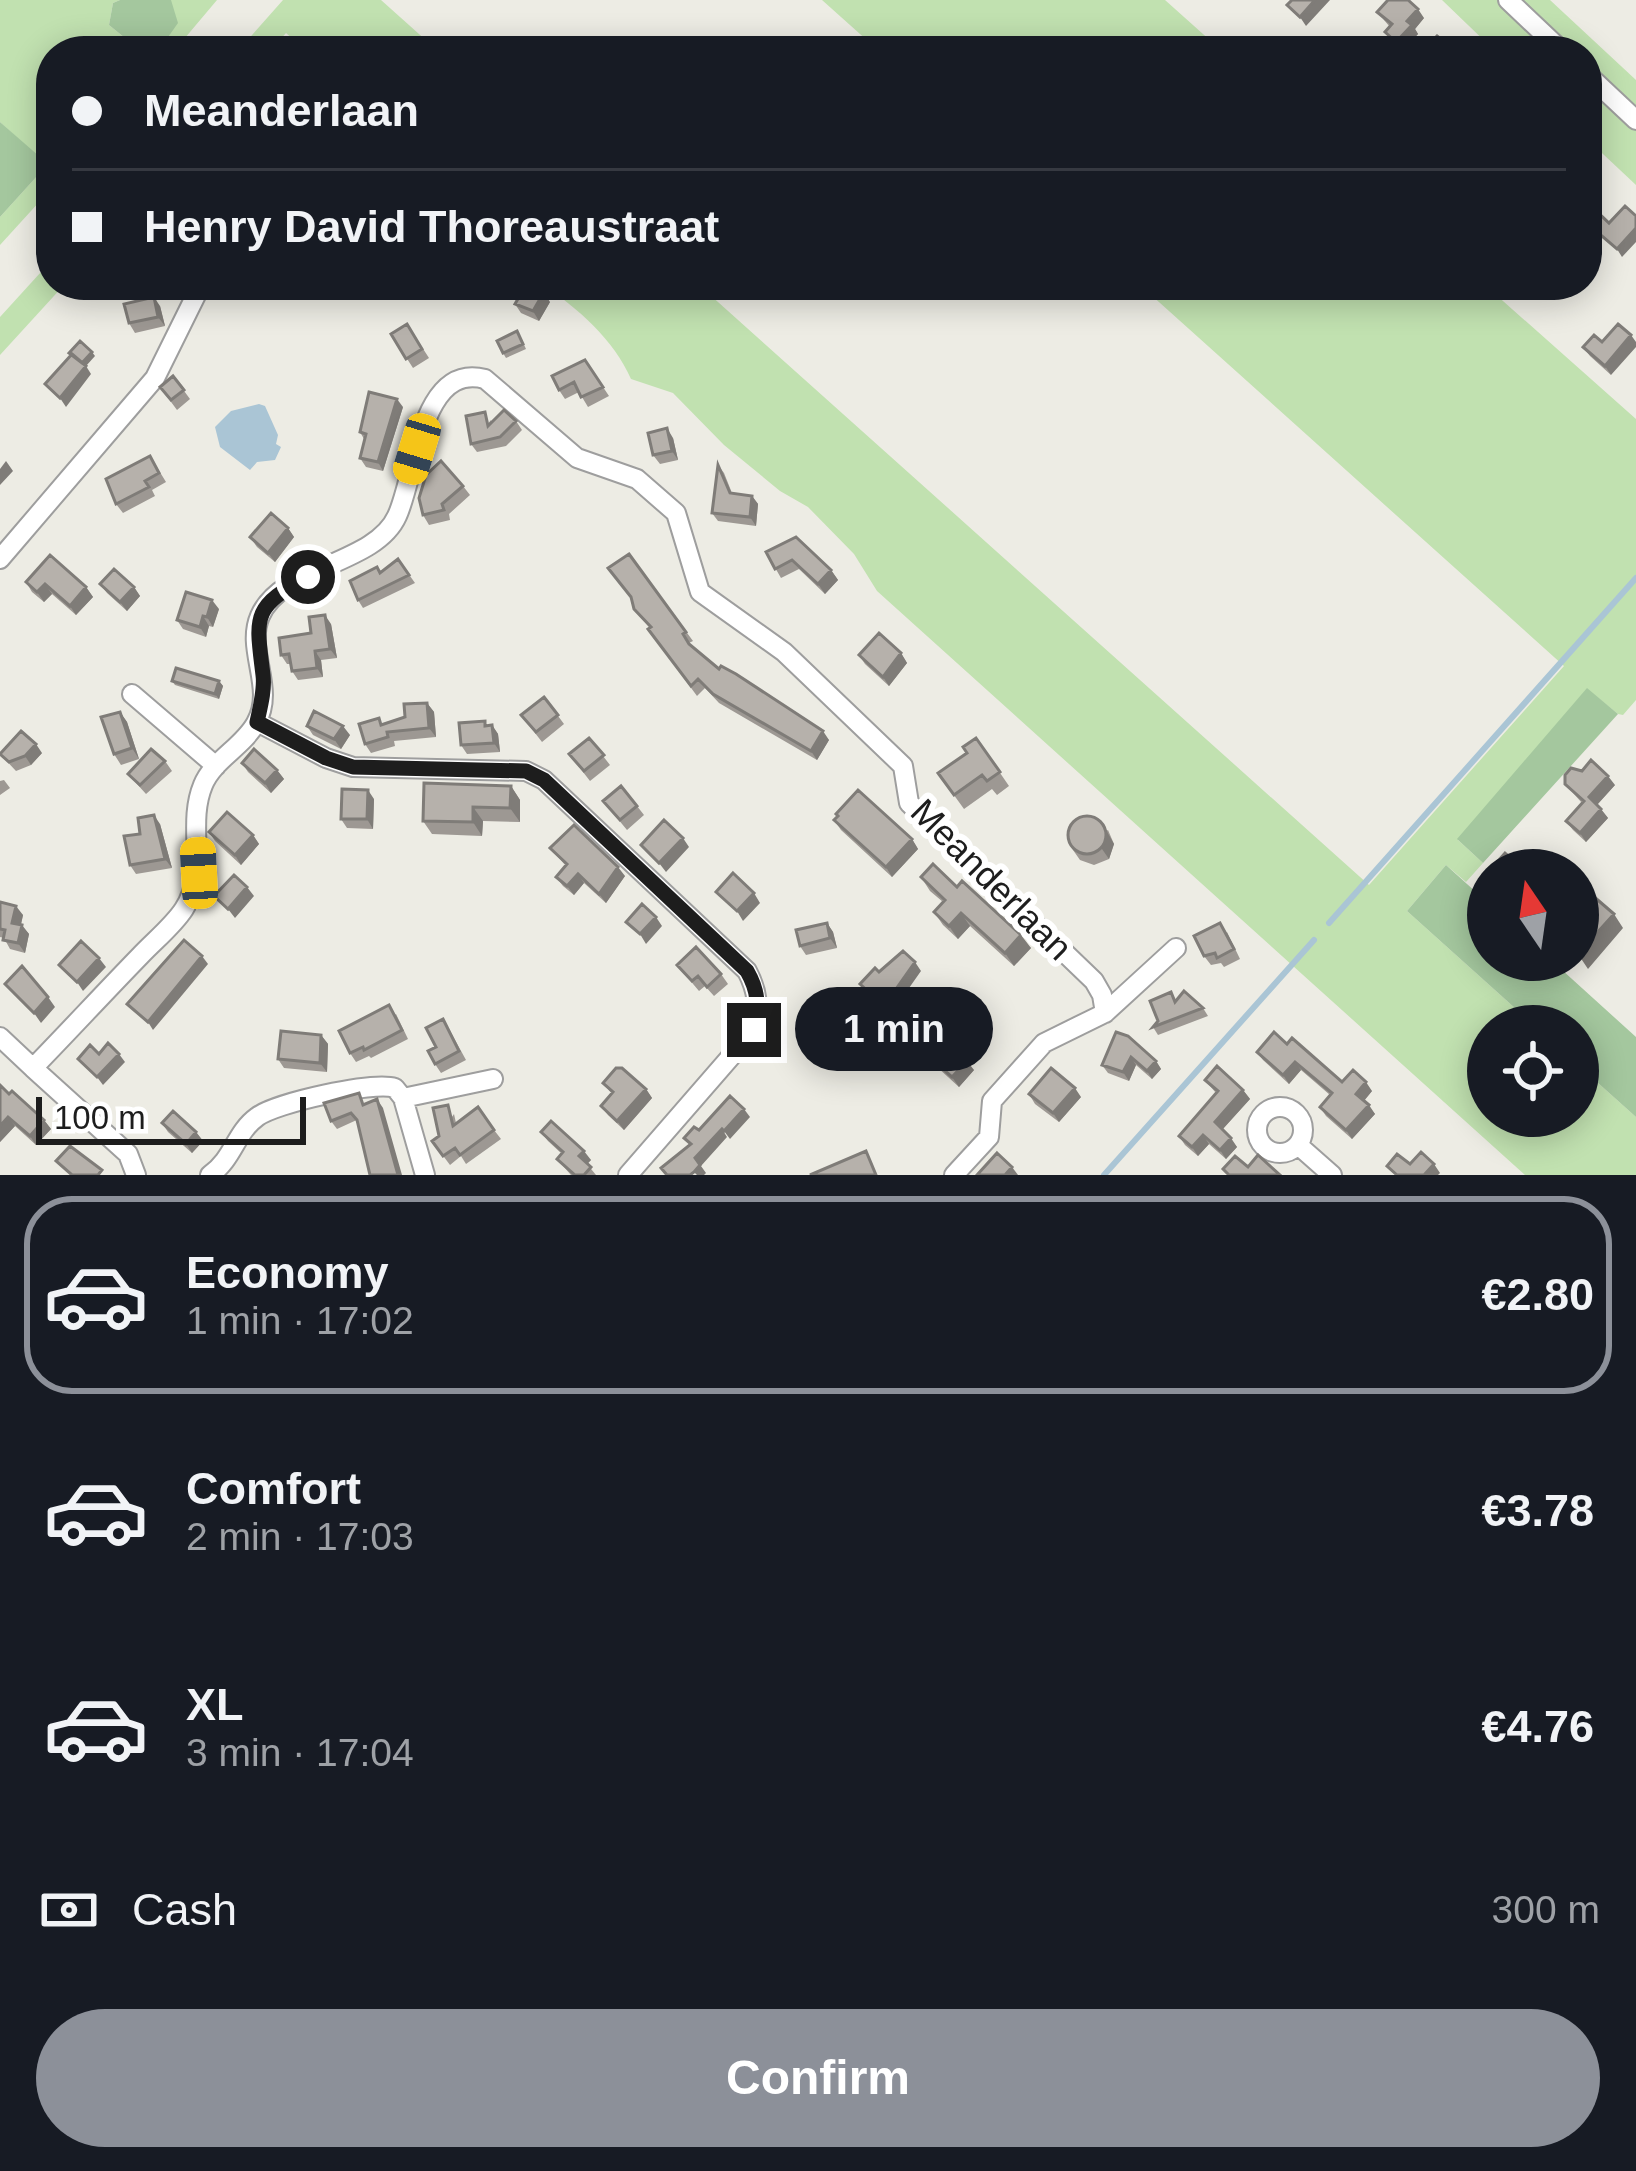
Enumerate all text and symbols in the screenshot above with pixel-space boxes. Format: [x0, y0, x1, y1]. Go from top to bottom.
text: Meanderlaan [144, 85, 419, 136]
text: Henry David Thoreaustraat [144, 201, 719, 252]
car [389, 409, 445, 489]
route start [281, 550, 335, 604]
street label: Meanderlaan [903, 791, 1080, 968]
car [179, 836, 219, 910]
north arrow [1467, 849, 1599, 981]
map controls [1467, 849, 1599, 1137]
callout: 1 min [796, 988, 994, 1072]
route end [727, 1003, 781, 1057]
button: locate [1467, 1005, 1599, 1137]
text: 1 min [843, 1007, 945, 1050]
scale bar [36, 1091, 306, 1144]
text: 100 m [54, 1099, 146, 1136]
icon: car [42, 1241, 150, 1349]
text: Economy [186, 1247, 389, 1298]
text: €2.80 [1481, 1269, 1594, 1320]
text: 1 min · 17:02 [186, 1299, 414, 1342]
icon: car [42, 1457, 150, 1565]
text: Comfort [186, 1463, 361, 1514]
text: €3.78 [1481, 1485, 1594, 1536]
text: 2 min · 17:03 [186, 1515, 414, 1558]
icon: car [42, 1673, 150, 1781]
text: XL [186, 1679, 244, 1730]
text: €4.76 [1481, 1701, 1594, 1752]
text: 3 min · 17:04 [186, 1731, 414, 1774]
icon: cash [36, 1877, 102, 1943]
text: Cash [132, 1884, 237, 1935]
text: 300 m [1492, 1888, 1600, 1931]
button: Confirm [36, 2009, 1600, 2147]

